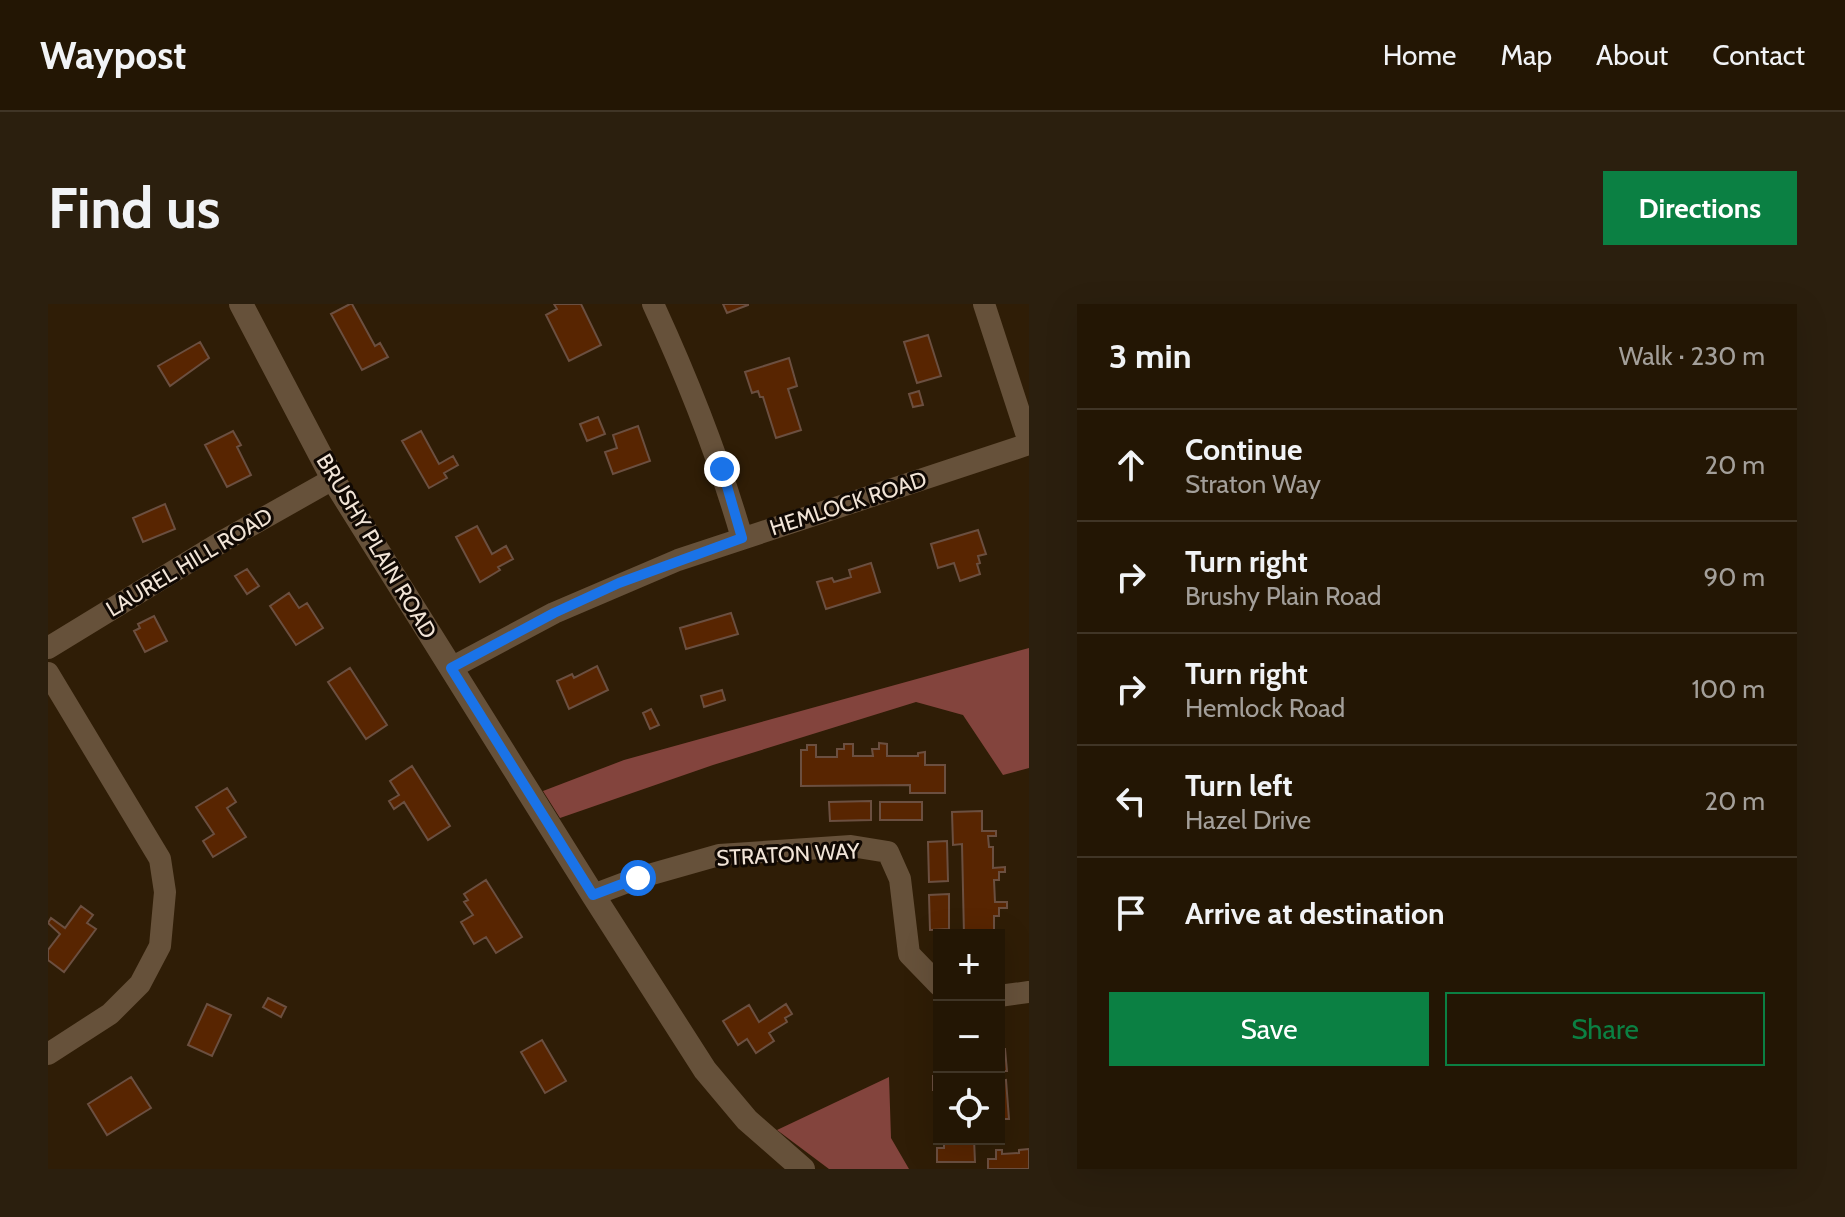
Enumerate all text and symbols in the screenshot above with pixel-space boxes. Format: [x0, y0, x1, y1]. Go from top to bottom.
text: Waypost [40, 32, 186, 79]
text: Home [1383, 38, 1456, 72]
text: Map [1500, 38, 1552, 72]
text: About [1596, 38, 1668, 72]
text: Contact [1712, 38, 1805, 72]
button: Directions [1603, 171, 1797, 245]
text: Find us [48, 174, 221, 242]
text: 3 min [1109, 335, 1191, 377]
text: Walk · 230 m [1619, 340, 1765, 372]
text: Continue [1185, 431, 1302, 468]
icon: ahead [1109, 443, 1153, 487]
street label: BRUSHY PLAIN ROAD [311, 449, 442, 644]
text: 20 m [1705, 449, 1765, 481]
route end [704, 451, 740, 487]
street label: HEMLOCK ROAD [766, 465, 930, 542]
text: Straton Way [1185, 468, 1321, 500]
street label: LAUREL HILL ROAD [101, 502, 277, 623]
text: Turn right [1185, 543, 1308, 580]
icon: right [1109, 555, 1153, 599]
text: 90 m [1703, 561, 1765, 593]
text: Brushy Plain Road [1185, 580, 1381, 612]
text: Turn right [1185, 655, 1308, 692]
icon: right [1109, 667, 1153, 711]
text: 100 m [1692, 673, 1765, 705]
text: Hemlock Road [1185, 692, 1345, 724]
text: Turn left [1185, 767, 1293, 804]
icon: left [1109, 779, 1153, 823]
text: 20 m [1705, 785, 1765, 817]
text: Hazel Drive [1185, 804, 1311, 836]
street label: STRATON WAY [716, 837, 861, 872]
route start [620, 860, 656, 896]
icon: arrive [1109, 891, 1153, 935]
text: Arrive at destination [1185, 895, 1445, 932]
map controls [933, 929, 1005, 1145]
button: + [933, 929, 1005, 1001]
button: Save [1109, 992, 1429, 1066]
button: Share [1445, 992, 1765, 1066]
button: − [933, 1001, 1005, 1073]
button: locate [933, 1073, 1005, 1145]

